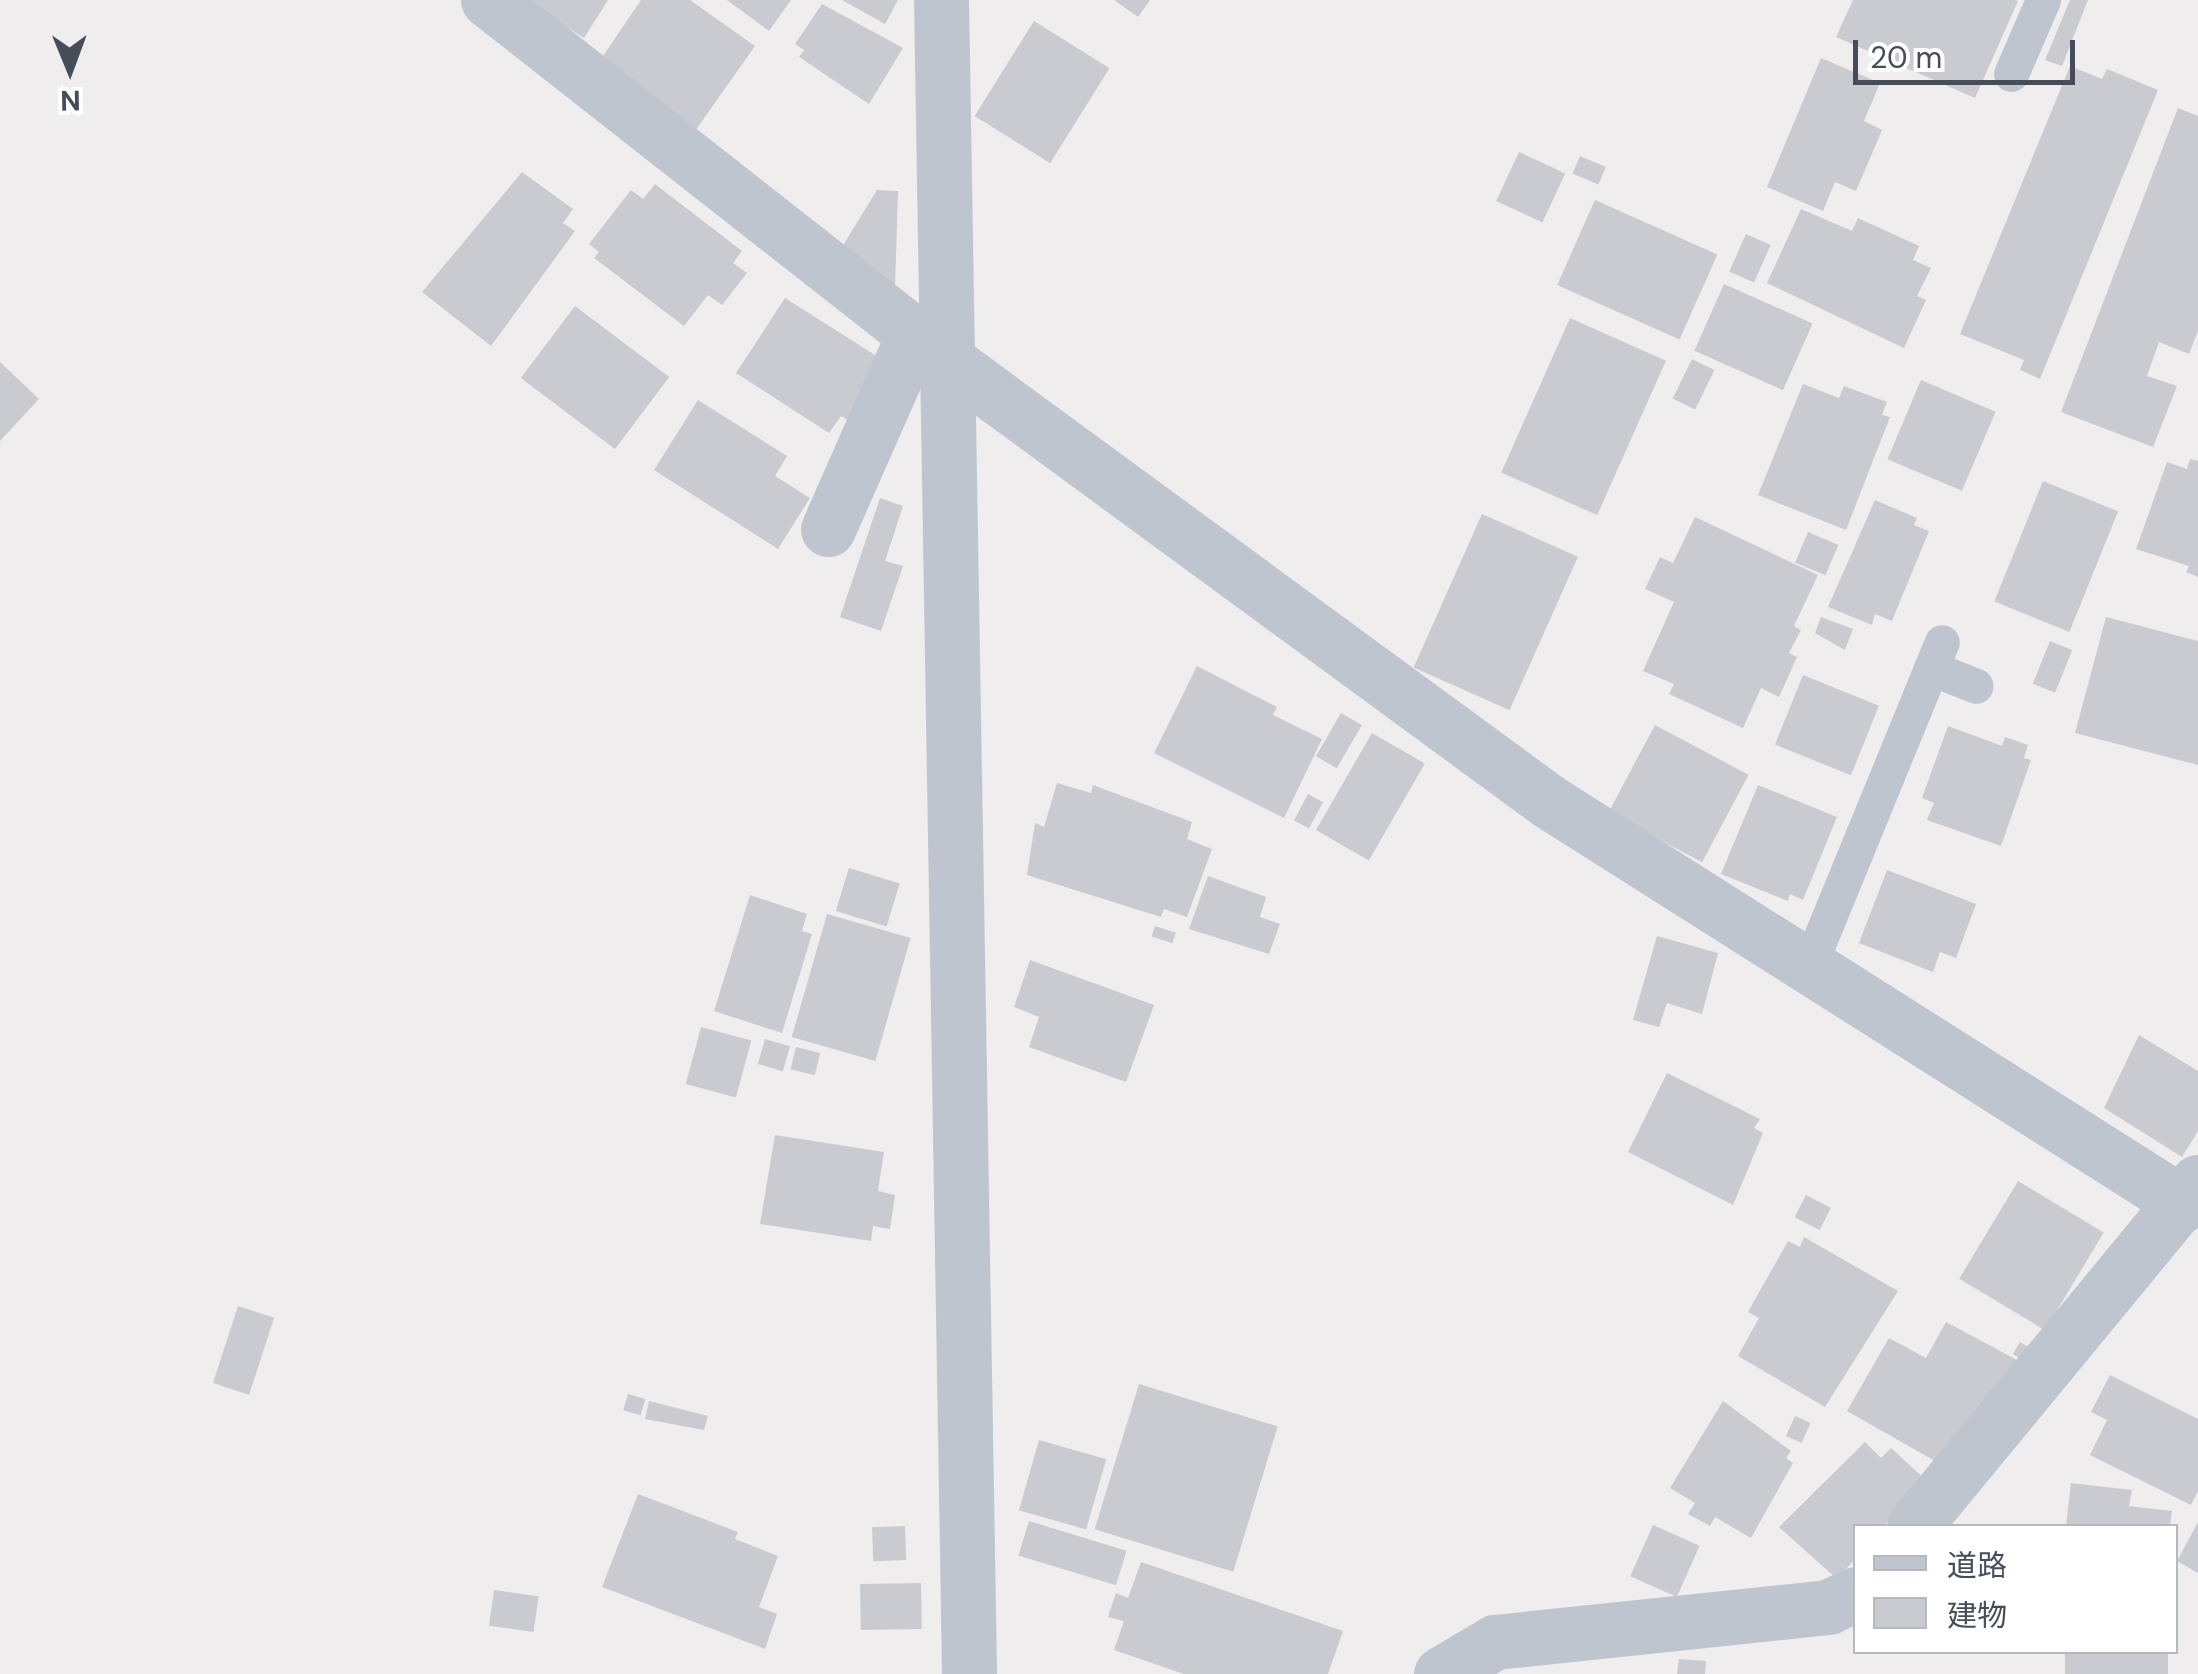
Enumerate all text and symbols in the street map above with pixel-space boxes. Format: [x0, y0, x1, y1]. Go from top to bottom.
north arrow [20, 20, 120, 120]
scale bar [1858, 20, 2080, 82]
text: 20 m [1870, 38, 1942, 77]
text: N [60, 82, 81, 119]
legend [1853, 1524, 2178, 1654]
text: 道路 [1947, 1546, 2007, 1585]
text: 建物 [1947, 1596, 2007, 1635]

